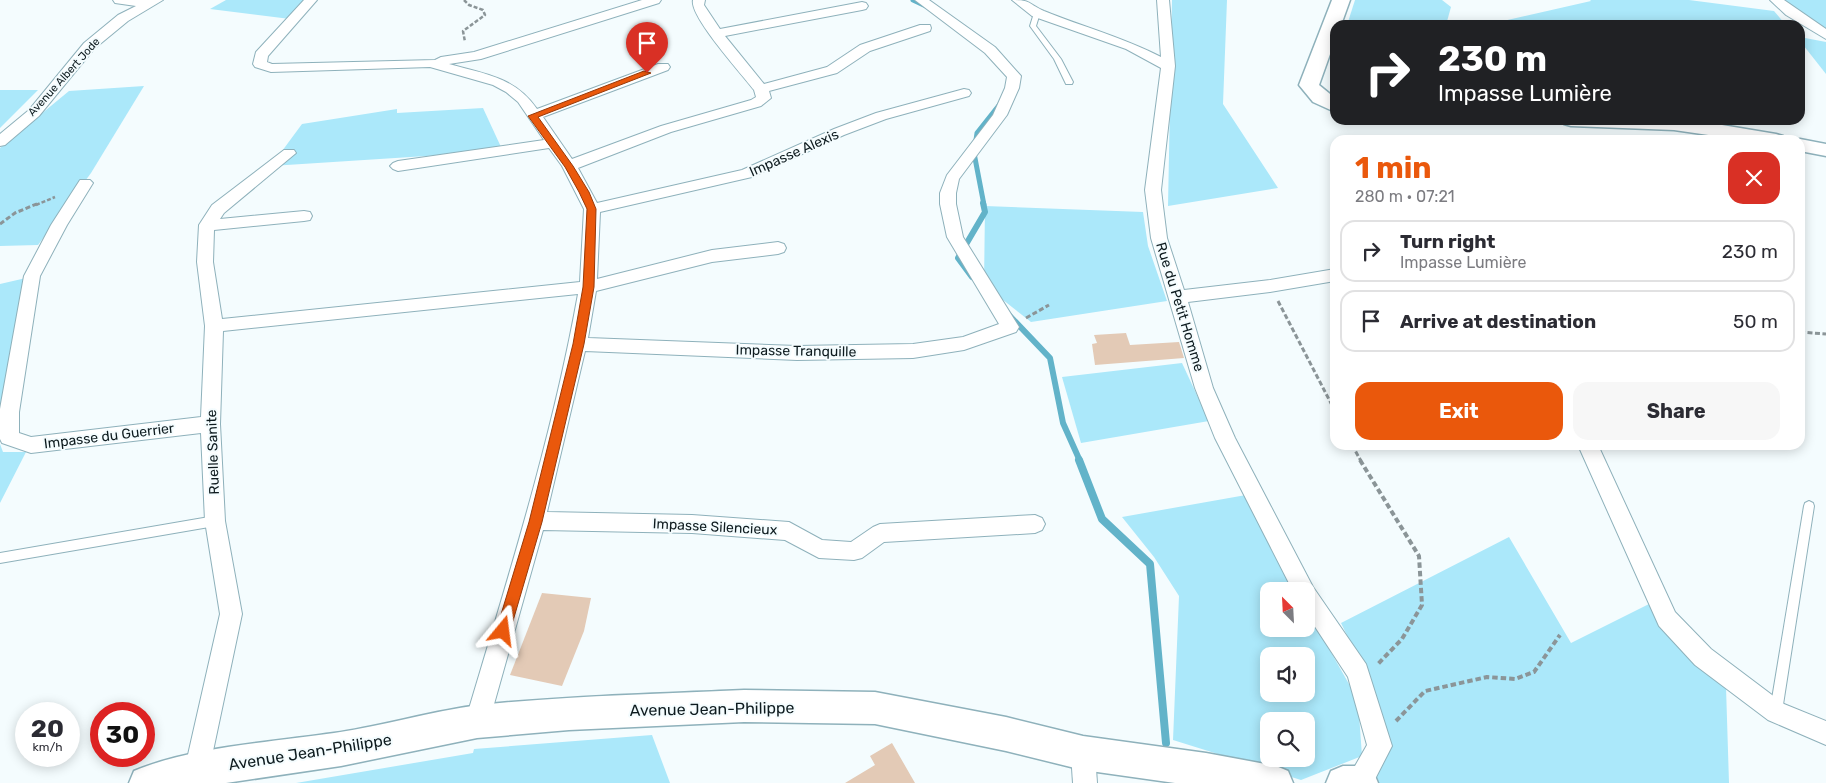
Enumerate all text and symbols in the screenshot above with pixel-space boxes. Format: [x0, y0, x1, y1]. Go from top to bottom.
pin [626, 22, 668, 73]
icon: arrive [633, 29, 661, 57]
street label: Avenue Albert Jode [25, 35, 103, 119]
text: 230 m [1438, 38, 1547, 80]
icon: right [1355, 40, 1420, 105]
text: Impasse Lumière [1438, 80, 1612, 107]
street label: Impasse Alexis [747, 126, 841, 180]
text: 1 min [1355, 150, 1432, 186]
button: close [1728, 152, 1780, 204]
text: 280 m · 07:21 [1355, 187, 1455, 206]
text: Turn right [1400, 230, 1495, 253]
icon: right [1357, 237, 1385, 265]
street label: Rue du Petit Homme [1152, 240, 1208, 374]
text: 230 m [1722, 240, 1778, 263]
text: Impasse Lumière [1400, 253, 1526, 272]
icon: arrive [1357, 307, 1385, 335]
text: Arrive at destination [1400, 310, 1596, 333]
text: 50 m [1733, 310, 1778, 333]
street label: Impasse Tranquille [735, 341, 857, 361]
button: Exit [1355, 382, 1563, 440]
button: Share [1573, 382, 1780, 440]
street label: Ruelle Sanite [203, 409, 223, 495]
street label: Impasse du Guerrier [43, 419, 176, 452]
street label: Impasse Silencieux [652, 515, 778, 539]
north arrow [1260, 582, 1315, 638]
map controls [1260, 582, 1315, 767]
position arrow [476, 604, 528, 656]
button: sound [1260, 647, 1315, 702]
street label: Avenue Jean-Philippe [629, 698, 795, 720]
speed limit sign: 30 [90, 702, 155, 767]
button: search [1260, 712, 1315, 767]
text: 20 [31, 714, 64, 743]
street label: Avenue Jean-Philippe [227, 730, 393, 774]
text: km/h [33, 740, 62, 754]

